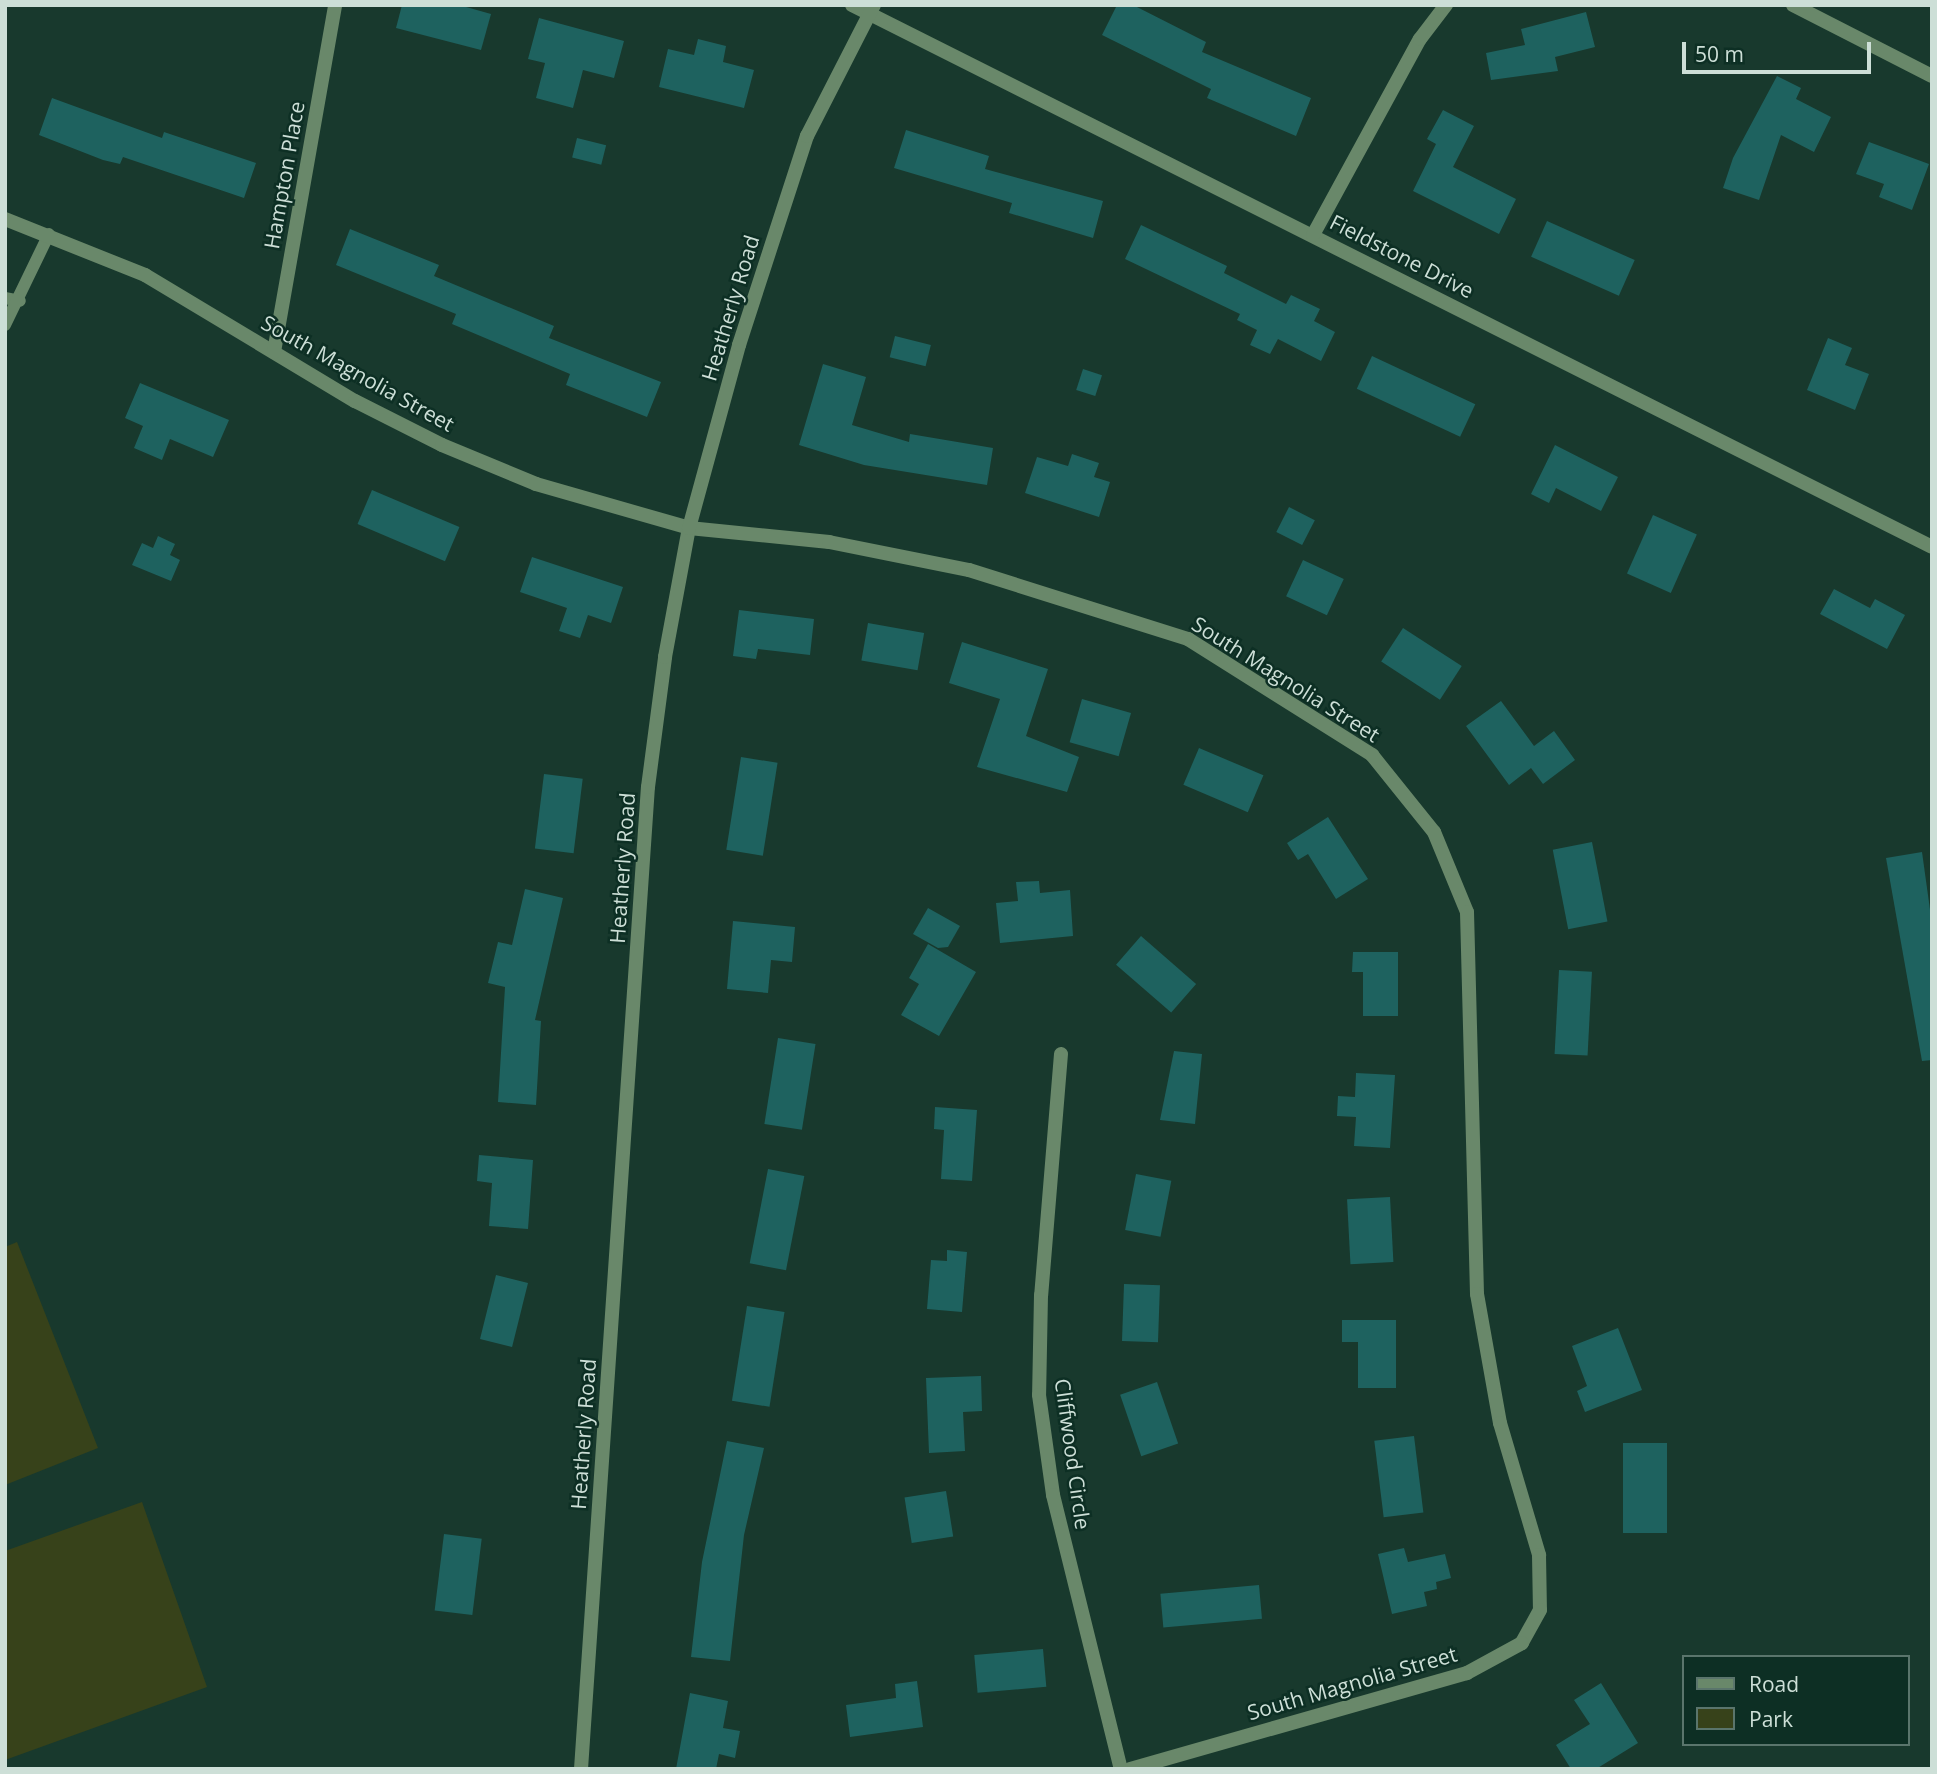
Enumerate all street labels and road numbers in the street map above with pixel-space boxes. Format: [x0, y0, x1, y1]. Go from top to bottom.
street label: Hampton Place [259, 99, 309, 251]
street label: Fieldstone Drive [1326, 209, 1478, 303]
street label: Heatherly Road [696, 232, 764, 384]
street label: South Magnolia Street [257, 309, 459, 437]
street label: South Magnolia Street [1187, 611, 1385, 747]
street label: Heatherly Road [604, 792, 640, 944]
street label: Heatherly Road [565, 1358, 601, 1510]
street label: Cliffwood Circle [1050, 1377, 1096, 1531]
street label: South Magnolia Street [1244, 1641, 1460, 1725]

